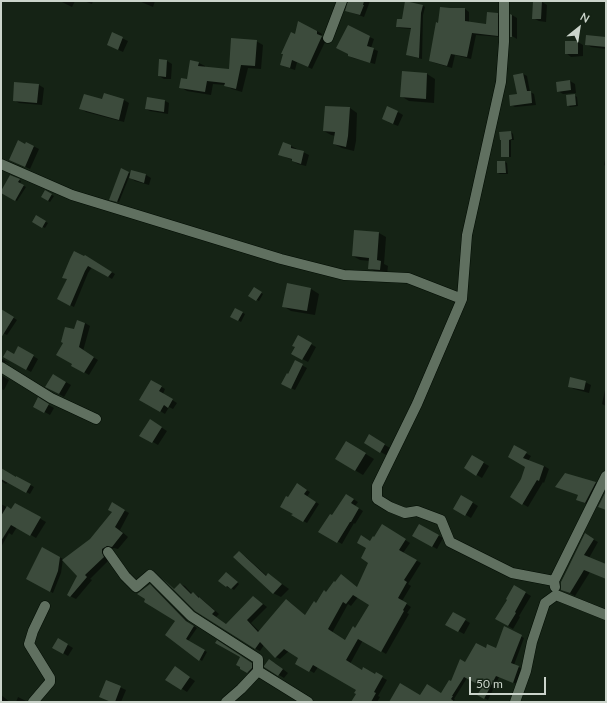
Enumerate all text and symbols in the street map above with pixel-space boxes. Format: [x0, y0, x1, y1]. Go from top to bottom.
north arrow [559, 8, 599, 48]
text: N [578, 9, 592, 25]
scale bar [471, 669, 548, 695]
text: 50 m [476, 676, 503, 691]

